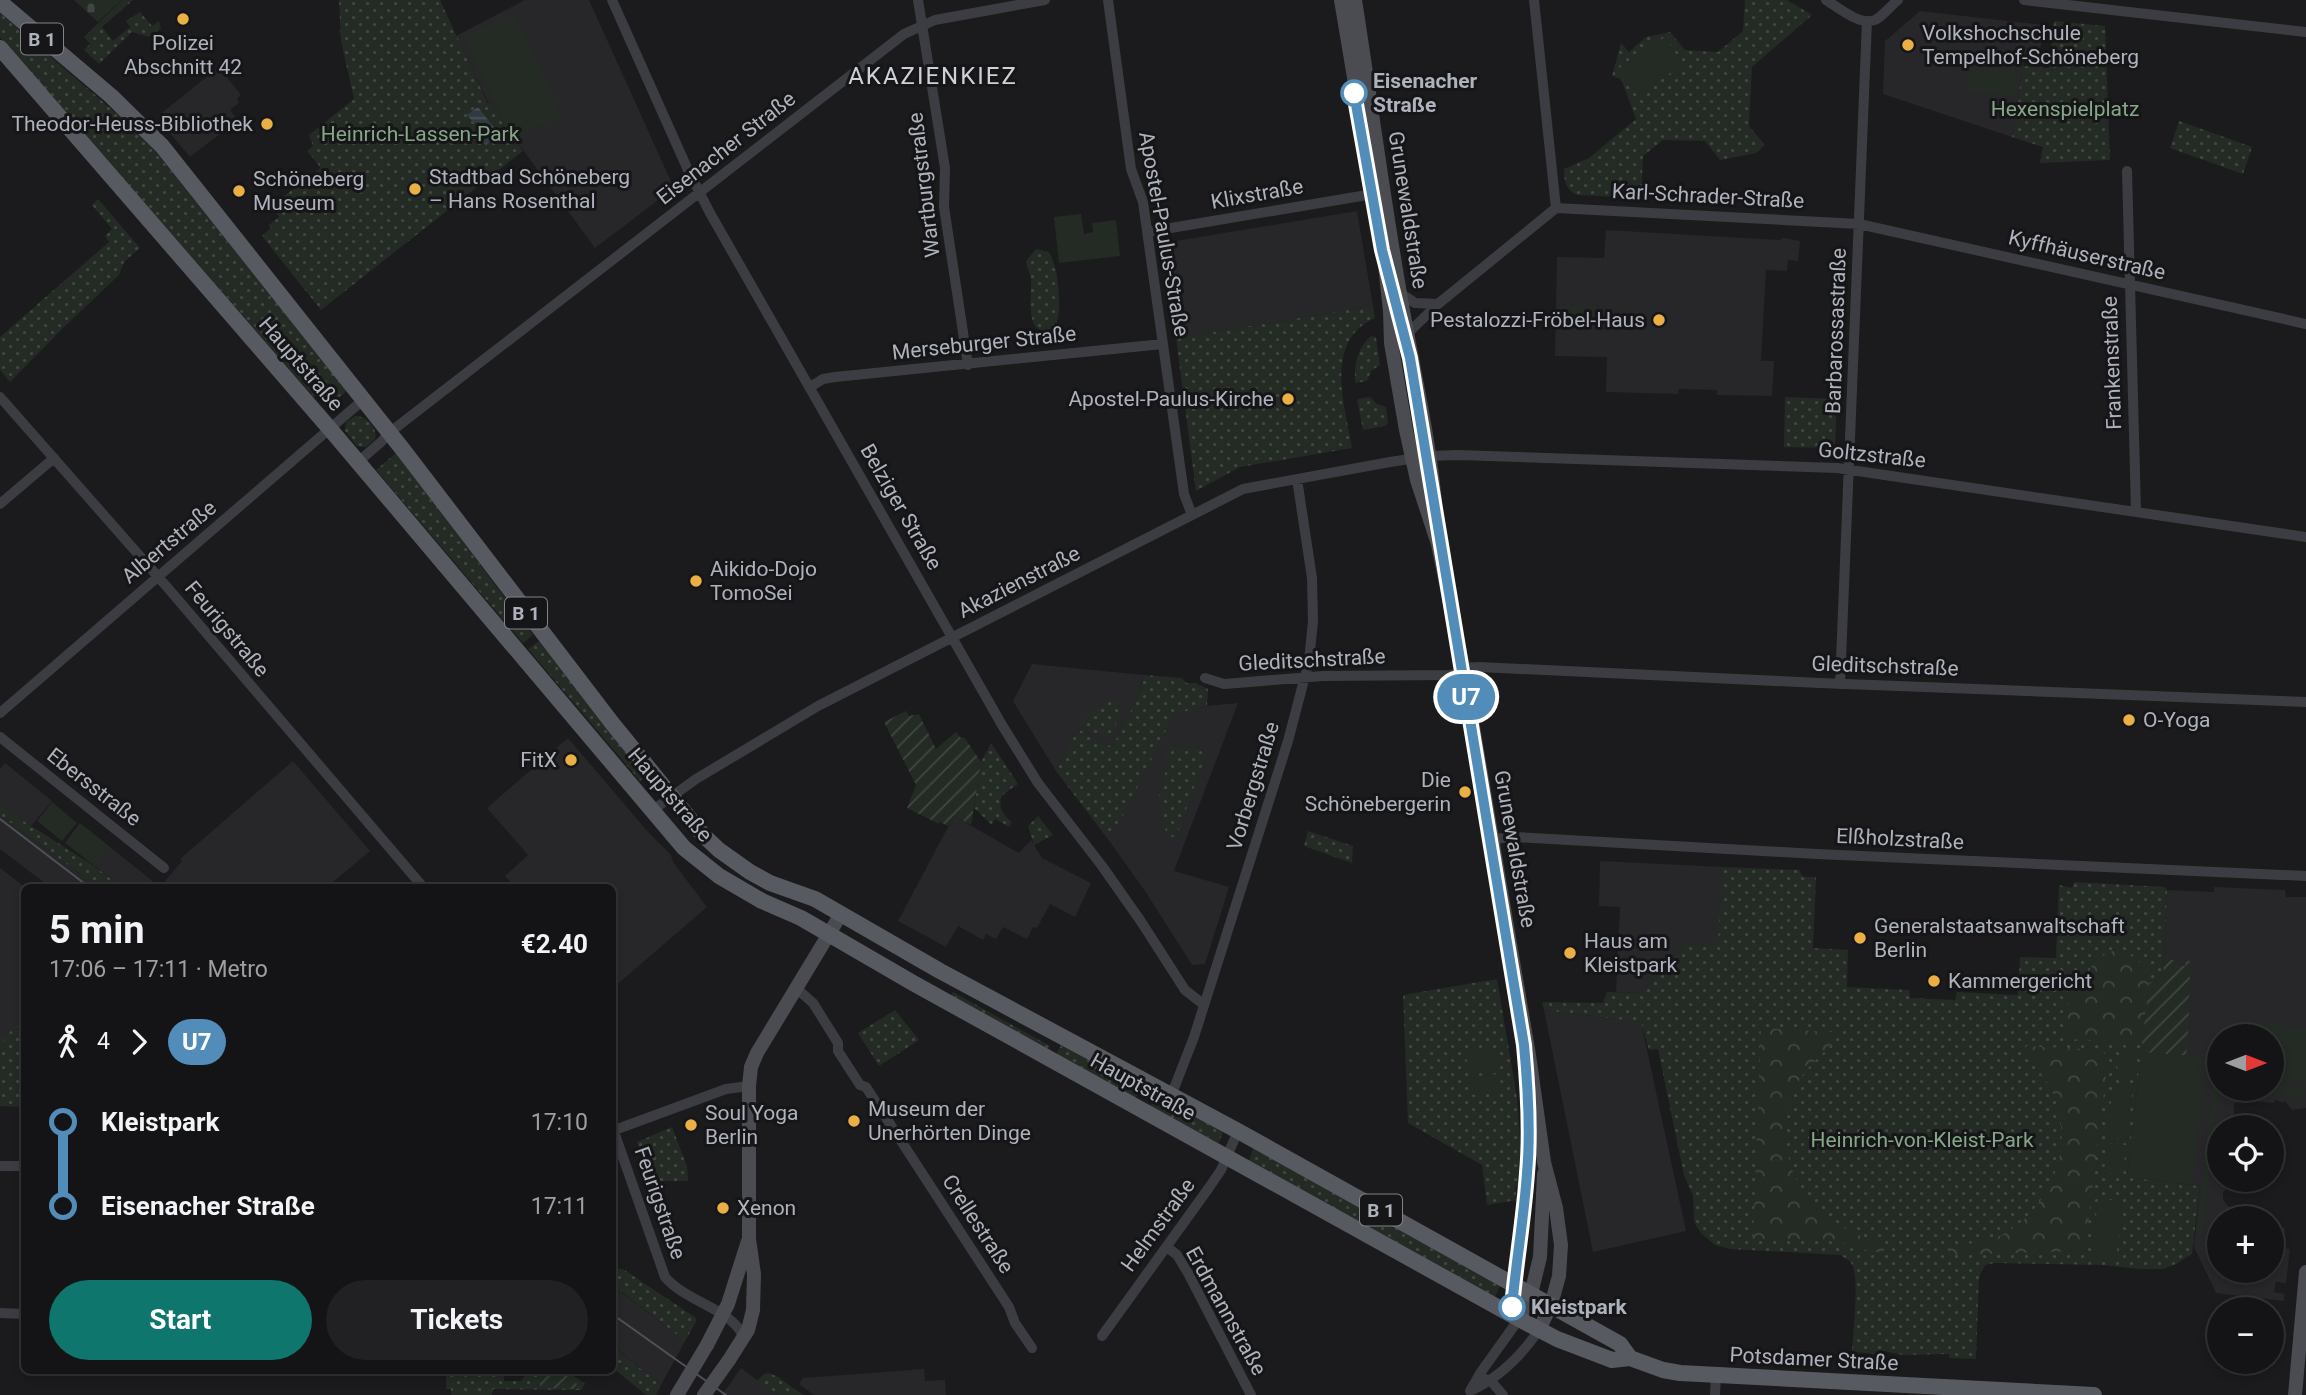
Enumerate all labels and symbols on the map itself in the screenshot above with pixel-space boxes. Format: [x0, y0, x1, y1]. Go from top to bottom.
marker: Polizei Abschnitt 42 [175, 11, 191, 27]
place label: Volkshochschule Tempelhof-Schöneberg [1922, 21, 2139, 69]
road number: B 1 [21, 23, 63, 54]
place label: Polizei Abschnitt 42 [124, 31, 242, 79]
marker: Volkshochschule Tempelhof-Schöneberg [1900, 37, 1916, 53]
district label: AKAZIENKIEZ [848, 62, 1018, 90]
place label: Eisenacher Straße [1373, 69, 1478, 117]
marker: Eisenacher Straße [1341, 80, 1367, 106]
street label: Eisenacher Straße [652, 86, 800, 210]
park label: Hexenspielplatz [1991, 97, 2139, 121]
street label: Wartburgstraße [903, 111, 945, 259]
place label: Theodor-Heuss-Bibliothek [11, 112, 253, 136]
marker: Theodor-Heuss-Bibliothek [259, 116, 275, 132]
park label: Heinrich-Lassen-Park [321, 122, 520, 146]
street label: Grunewaldstraße [1384, 129, 1432, 291]
street label: Apostel-Paulus-Straße [1134, 130, 1194, 338]
place label: Stadtbad Schöneberg – Hans Rosenthal [429, 165, 630, 213]
place label: Schöneberg Museum [253, 167, 364, 215]
street label: Klixstraße [1209, 174, 1305, 214]
street label: Karl-Schrader-Straße [1611, 179, 1805, 213]
marker: Stadtbad Schöneberg – Hans Rosenthal [407, 181, 423, 197]
marker: Schöneberg Museum [231, 183, 247, 199]
street label: Kyffhäuserstraße [2006, 225, 2168, 285]
street label: Barbarossastraße [1821, 247, 1851, 415]
street label: Frankenstraße [2098, 296, 2126, 430]
place label: Pestalozzi-Fröbel-Haus [1430, 308, 1645, 332]
street label: Hauptstraße [254, 312, 348, 416]
marker: Pestalozzi-Fröbel-Haus [1651, 312, 1667, 328]
street label: Merseburger Straße [891, 321, 1077, 365]
place label: Apostel-Paulus-Kirche [1068, 387, 1274, 411]
marker: Apostel-Paulus-Kirche [1280, 391, 1296, 407]
street label: Goltzstraße [1817, 437, 1927, 473]
street label: Belziger Straße [855, 440, 947, 574]
street label: Albertstraße [117, 496, 221, 588]
street label: Akazienstraße [954, 541, 1084, 623]
place label: Aikido-Dojo TomoSei [710, 557, 817, 605]
marker: Aikido-Dojo TomoSei [688, 573, 704, 589]
street label: Feurigstraße [180, 576, 274, 682]
road number: B 1 [505, 598, 547, 628]
street label: Gleditschstraße [1238, 644, 1386, 676]
street label: Gleditschstraße [1811, 651, 1959, 681]
line badge: U7 [1434, 674, 1498, 720]
place label: O-Yoga [2143, 708, 2210, 732]
marker: O-Yoga [2121, 712, 2137, 728]
street label: Vorbergstraße [1222, 719, 1284, 853]
street label: Ebersstraße [42, 743, 146, 831]
street label: Hauptstraße [623, 743, 717, 847]
place label: FitX [520, 748, 557, 772]
marker: FitX [563, 752, 579, 768]
place label: Die Schönebergerin [1305, 768, 1451, 816]
street label: Grunewaldstraße [1489, 768, 1541, 930]
marker: Die Schönebergerin [1457, 784, 1473, 800]
street label: Elßholzstraße [1835, 824, 1965, 854]
place label: Generalstaatsanwaltschaft Berlin [1874, 914, 2125, 962]
place label: Haus am Kleistpark [1584, 929, 1678, 977]
marker: Generalstaatsanwaltschaft Berlin [1852, 930, 1868, 946]
marker: Haus am Kleistpark [1562, 945, 1578, 961]
place label: Kammergericht [1948, 969, 2092, 993]
marker: Kammergericht [1926, 973, 1942, 989]
north arrow [2207, 1024, 2284, 1101]
street label: Hauptstraße [1086, 1048, 1200, 1126]
place label: Museum der Unerhörten Dinge [868, 1097, 1031, 1145]
place label: Soul Yoga Berlin [705, 1101, 798, 1149]
marker: Museum der Unerhörten Dinge [846, 1113, 862, 1129]
marker: Soul Yoga Berlin [683, 1117, 699, 1133]
park label: Heinrich-von-Kleist-Park [1810, 1128, 2034, 1152]
street label: Feurigstraße [630, 1143, 690, 1263]
street label: Crellestraße [937, 1170, 1019, 1278]
street label: Helmstraße [1116, 1174, 1200, 1276]
road number: B 1 [1360, 1194, 1402, 1226]
place label: Xenon [737, 1196, 796, 1220]
marker: Xenon [715, 1200, 731, 1216]
street label: Erdmannstraße [1181, 1243, 1271, 1379]
marker: Kleistpark [1499, 1294, 1525, 1320]
place label: Kleistpark [1531, 1295, 1627, 1319]
street label: Potsdamer Straße [1729, 1343, 1899, 1375]

